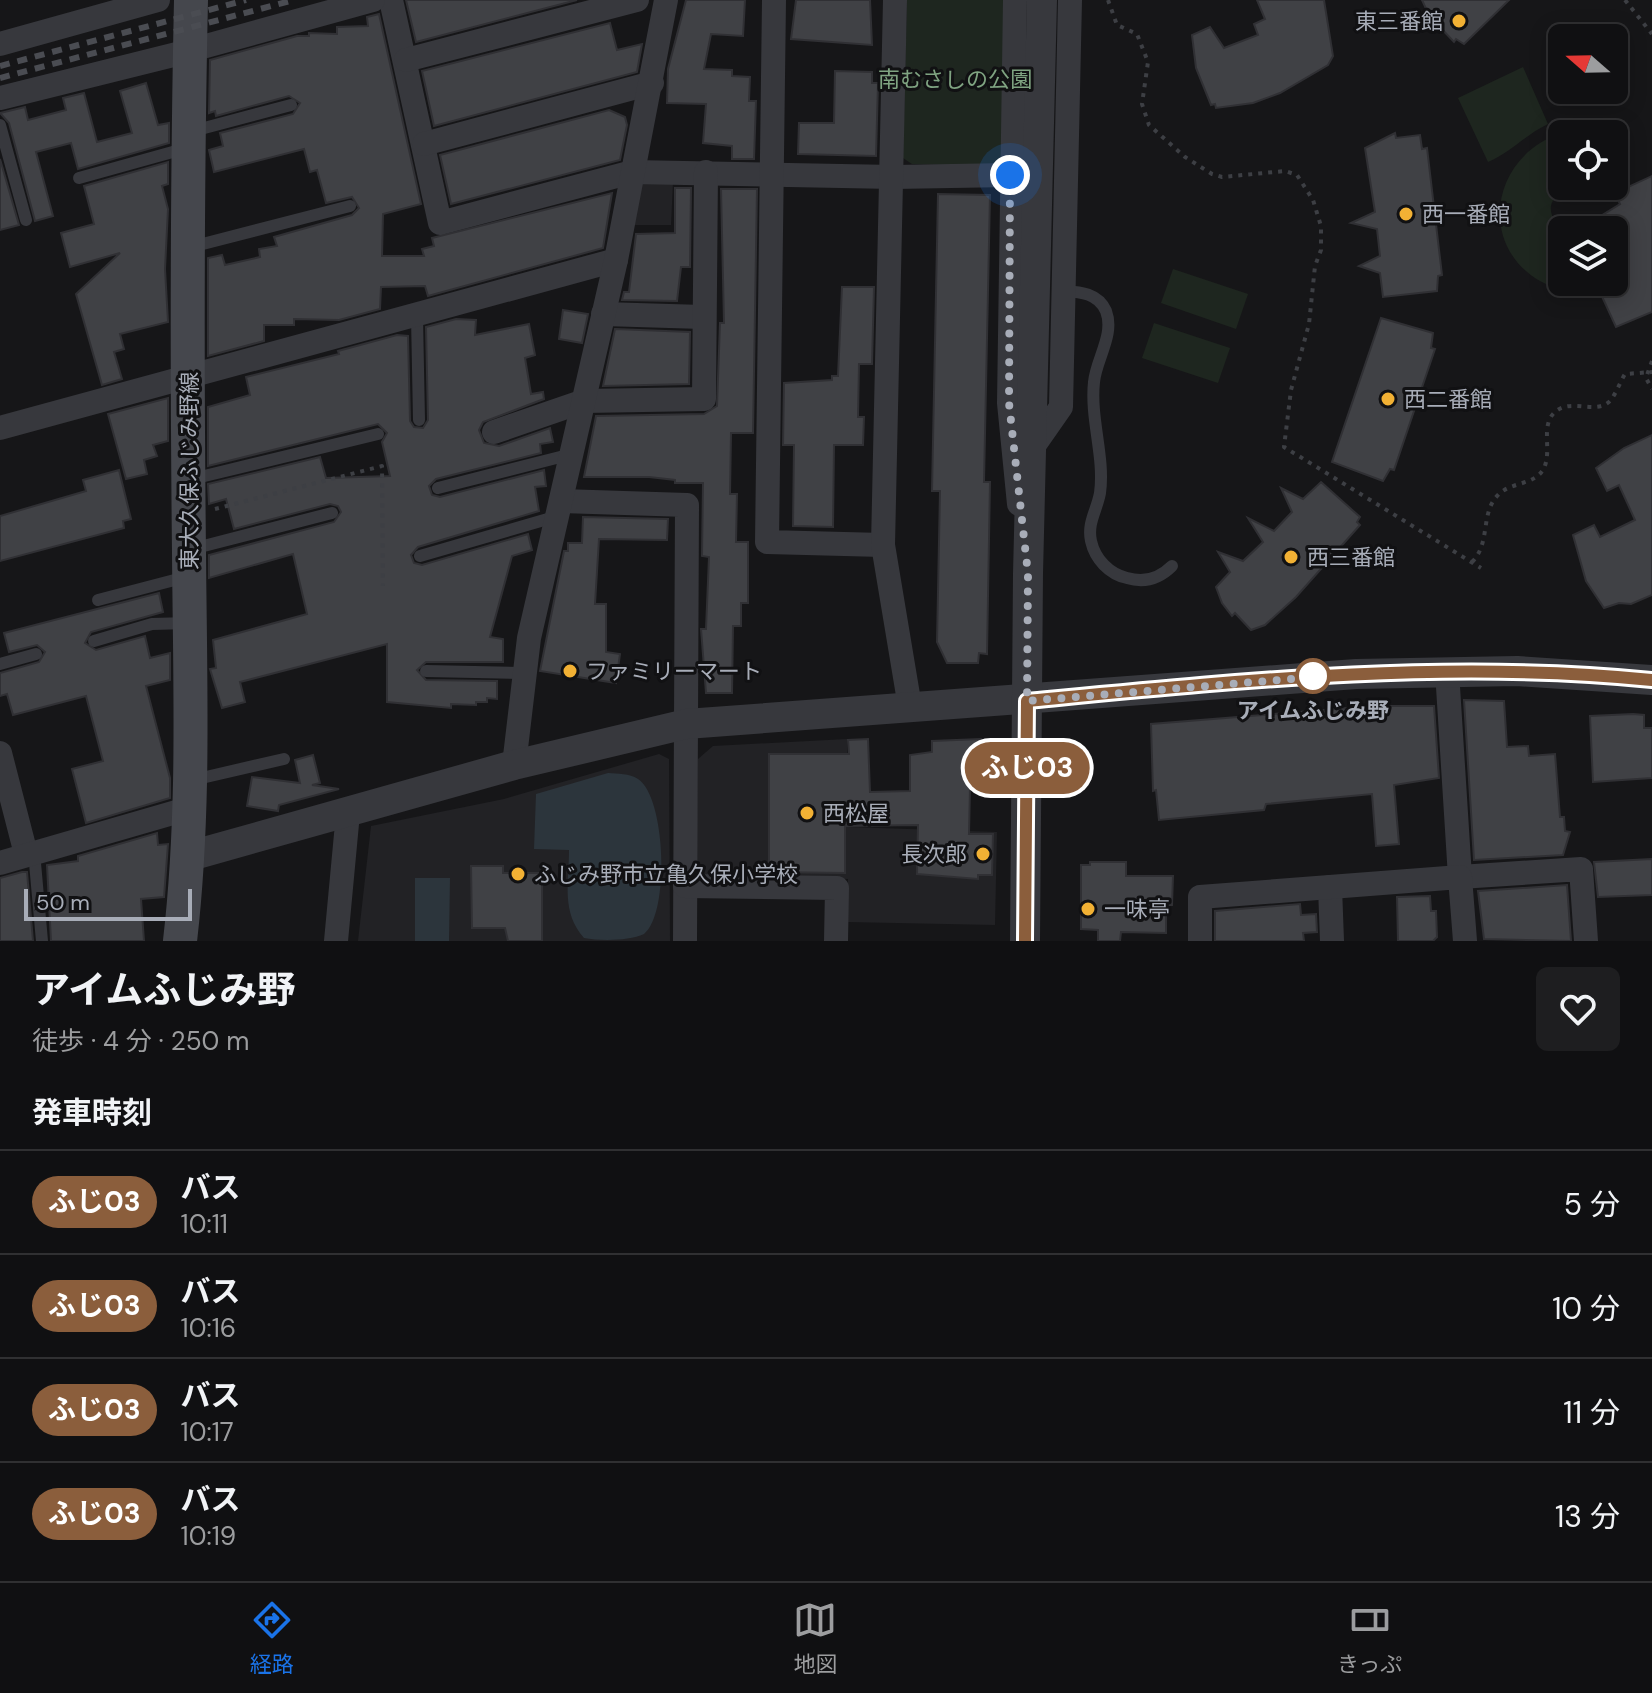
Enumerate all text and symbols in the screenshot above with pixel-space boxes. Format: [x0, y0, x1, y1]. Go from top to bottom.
place label: 東三番館 [1355, 7, 1443, 36]
marker: 東三番館 [1450, 12, 1468, 30]
north arrow [1548, 24, 1628, 104]
map controls [1548, 24, 1628, 296]
park label: 南むさしの公園 [878, 65, 1032, 94]
button: locate [1548, 120, 1628, 200]
your location [990, 155, 1030, 195]
place label: 西一番館 [1422, 200, 1510, 229]
marker: 西一番館 [1397, 205, 1415, 223]
button: layers [1548, 216, 1628, 296]
street label: 東大久保ふじみ野線 [175, 372, 204, 570]
place label: 西二番館 [1404, 385, 1492, 414]
marker: 西二番館 [1379, 390, 1397, 408]
place label: 西三番館 [1307, 543, 1395, 572]
marker: 西三番館 [1282, 548, 1300, 566]
place label: ファミリーマート [586, 657, 762, 686]
marker: アイムふじみ野 [1296, 659, 1330, 693]
marker: ファミリーマート [561, 662, 579, 680]
place label: アイムふじみ野 [1237, 696, 1389, 725]
line badge: ふじ03 [971, 742, 1083, 794]
text: ふじ03 [981, 749, 1073, 786]
place label: 西松屋 [823, 799, 889, 828]
marker: 西松屋 [798, 804, 816, 822]
place label: 長次郎 [901, 840, 967, 869]
marker: 長次郎 [974, 845, 992, 863]
place label: ふじみ野市立亀久保小学校 [534, 860, 798, 889]
marker: ふじみ野市立亀久保小学校 [509, 865, 527, 883]
scale bar [24, 885, 192, 921]
text: 50 m [36, 888, 90, 917]
place label: 一味亭 [1104, 895, 1170, 924]
marker: 一味亭 [1079, 900, 1097, 918]
text: アイムふじみ野 [32, 965, 295, 1015]
button: heart [1536, 967, 1620, 1051]
text: 徒歩 · 4 分 · 250 m [32, 1024, 249, 1058]
text: 発車時刻 [32, 1093, 152, 1132]
text: バス [181, 1168, 241, 1207]
text: ふじ03 [48, 1183, 141, 1220]
text: 5 分 [1564, 1185, 1620, 1224]
text: 10:11 [181, 1207, 228, 1241]
text: バス [181, 1272, 241, 1311]
text: ふじ03 [48, 1287, 141, 1324]
text: 10 分 [1552, 1289, 1620, 1328]
text: 10:16 [181, 1311, 236, 1345]
text: バス [181, 1376, 241, 1415]
text: ふじ03 [48, 1391, 141, 1428]
text: 11 分 [1563, 1393, 1620, 1432]
text: 10:17 [181, 1415, 234, 1449]
text: バス [181, 1480, 241, 1519]
text: ふじ03 [48, 1495, 141, 1532]
text: 13 分 [1555, 1497, 1620, 1536]
text: 10:19 [181, 1519, 236, 1553]
tab: 経路 [250, 1598, 294, 1679]
tab: 地図 [793, 1598, 837, 1679]
tab: きっぷ [1337, 1598, 1402, 1679]

